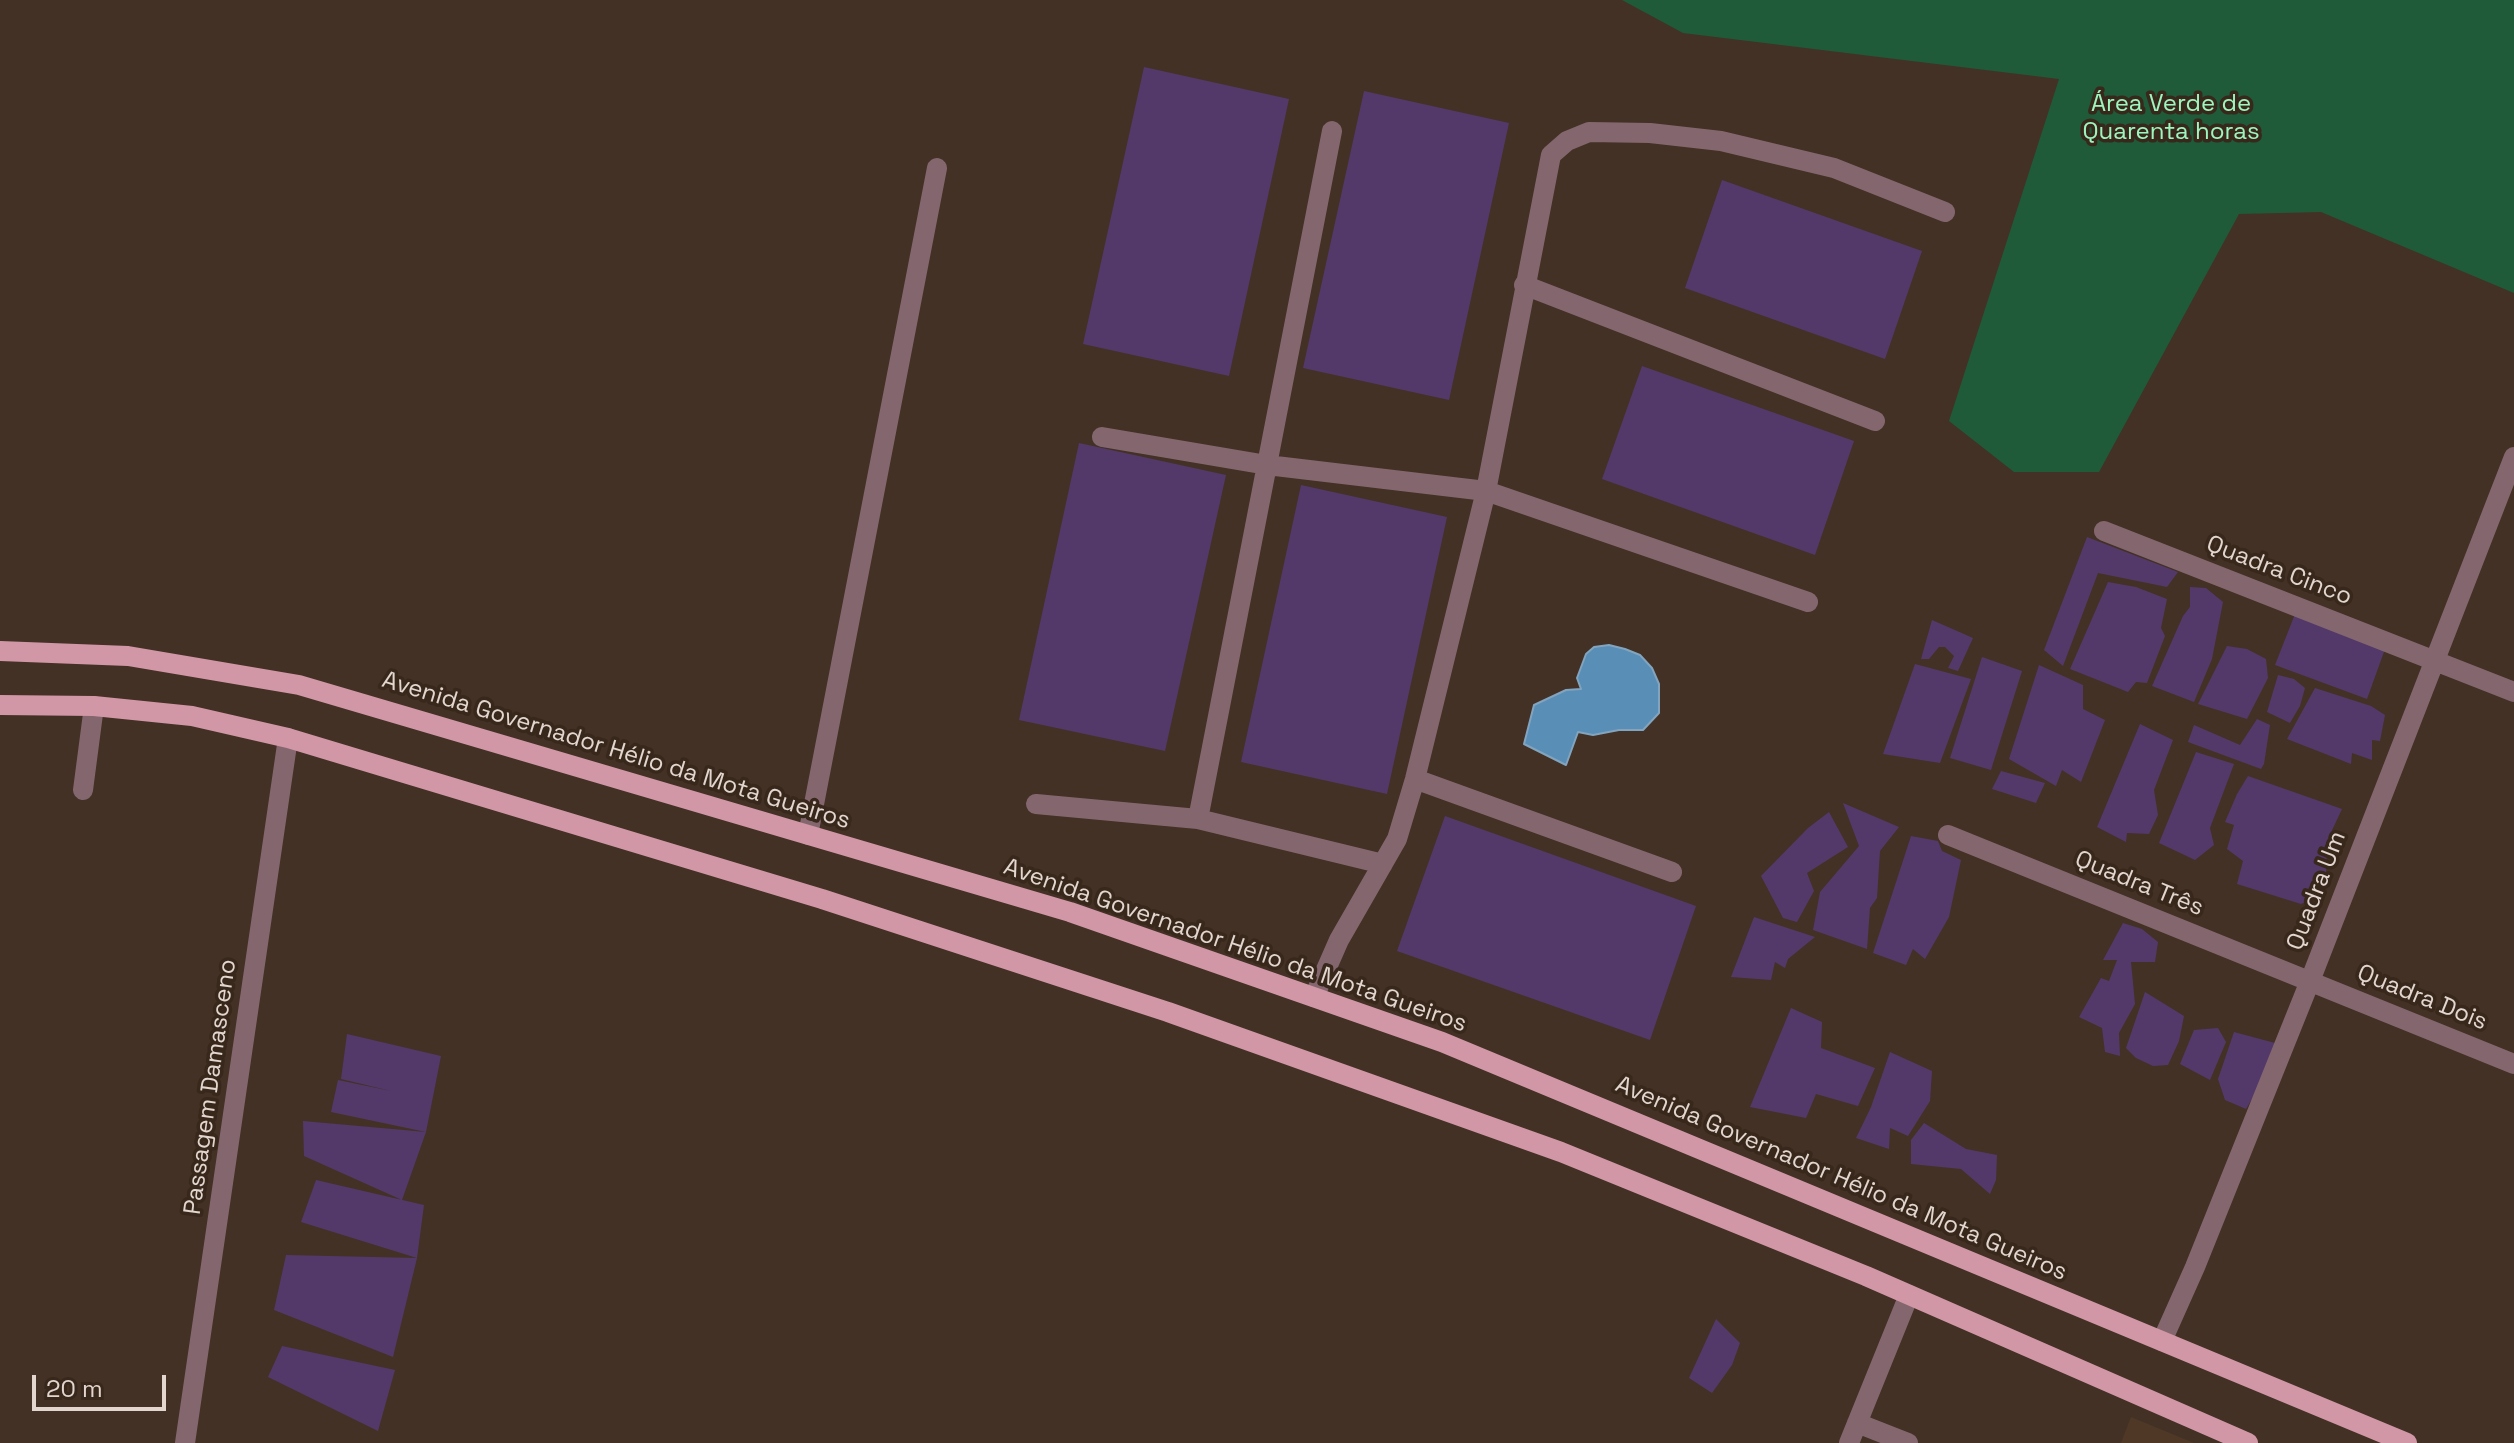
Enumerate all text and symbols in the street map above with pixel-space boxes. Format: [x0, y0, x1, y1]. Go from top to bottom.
park label: Área Verde de Quarenta horas [2082, 90, 2260, 146]
street label: Quadra Cinco [2202, 530, 2356, 612]
street label: Avenida Governador Hélio da Mota Gueiros [379, 666, 853, 836]
street label: Quadra Um [2281, 828, 2353, 954]
street label: Quadra Três [2071, 845, 2207, 923]
street label: Avenida Governador Hélio da Mota Gueiros [1000, 853, 1470, 1039]
street label: Passagem Damasceno [179, 957, 243, 1217]
street label: Quadra Dois [2353, 959, 2491, 1037]
street label: Avenida Governador Hélio da Mota Gueiros [1611, 1070, 2071, 1288]
scale bar [36, 1359, 170, 1409]
text: 20 m [46, 1373, 103, 1404]

